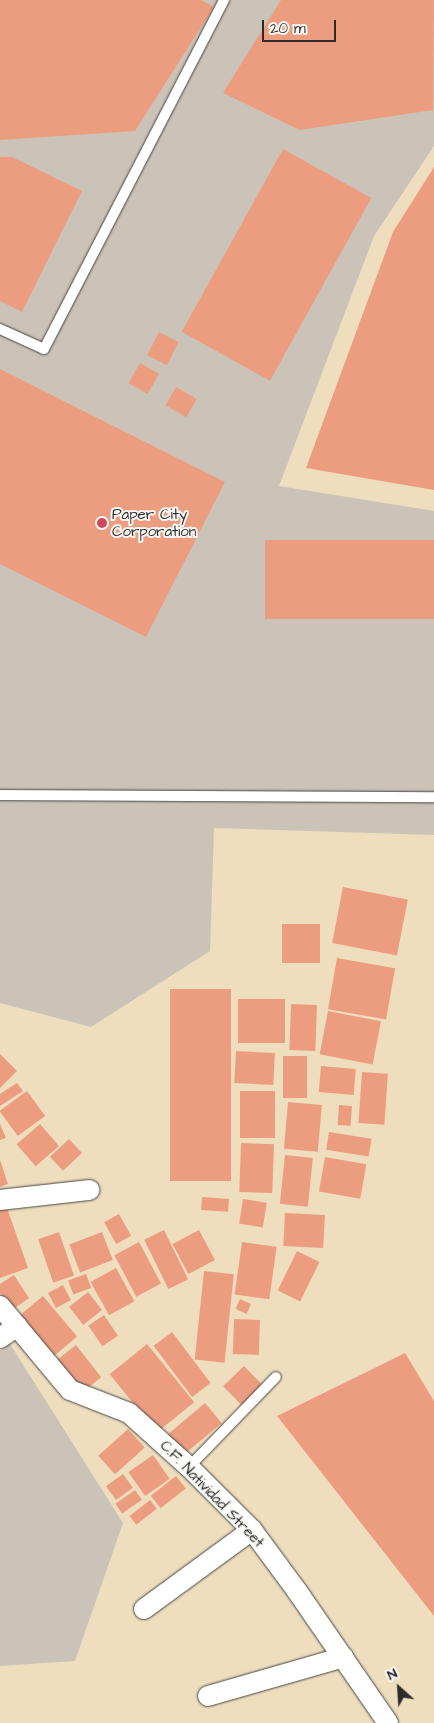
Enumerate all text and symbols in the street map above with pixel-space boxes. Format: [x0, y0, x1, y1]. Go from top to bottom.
scale bar [264, 10, 338, 42]
text: 20 m [270, 18, 306, 39]
place label: Paper City Corporation [112, 505, 196, 540]
marker: Paper City Corporation [96, 517, 108, 529]
street label: C.F. Natividad Street [156, 1437, 268, 1551]
north arrow [374, 1663, 424, 1713]
text: N [384, 1664, 401, 1685]

